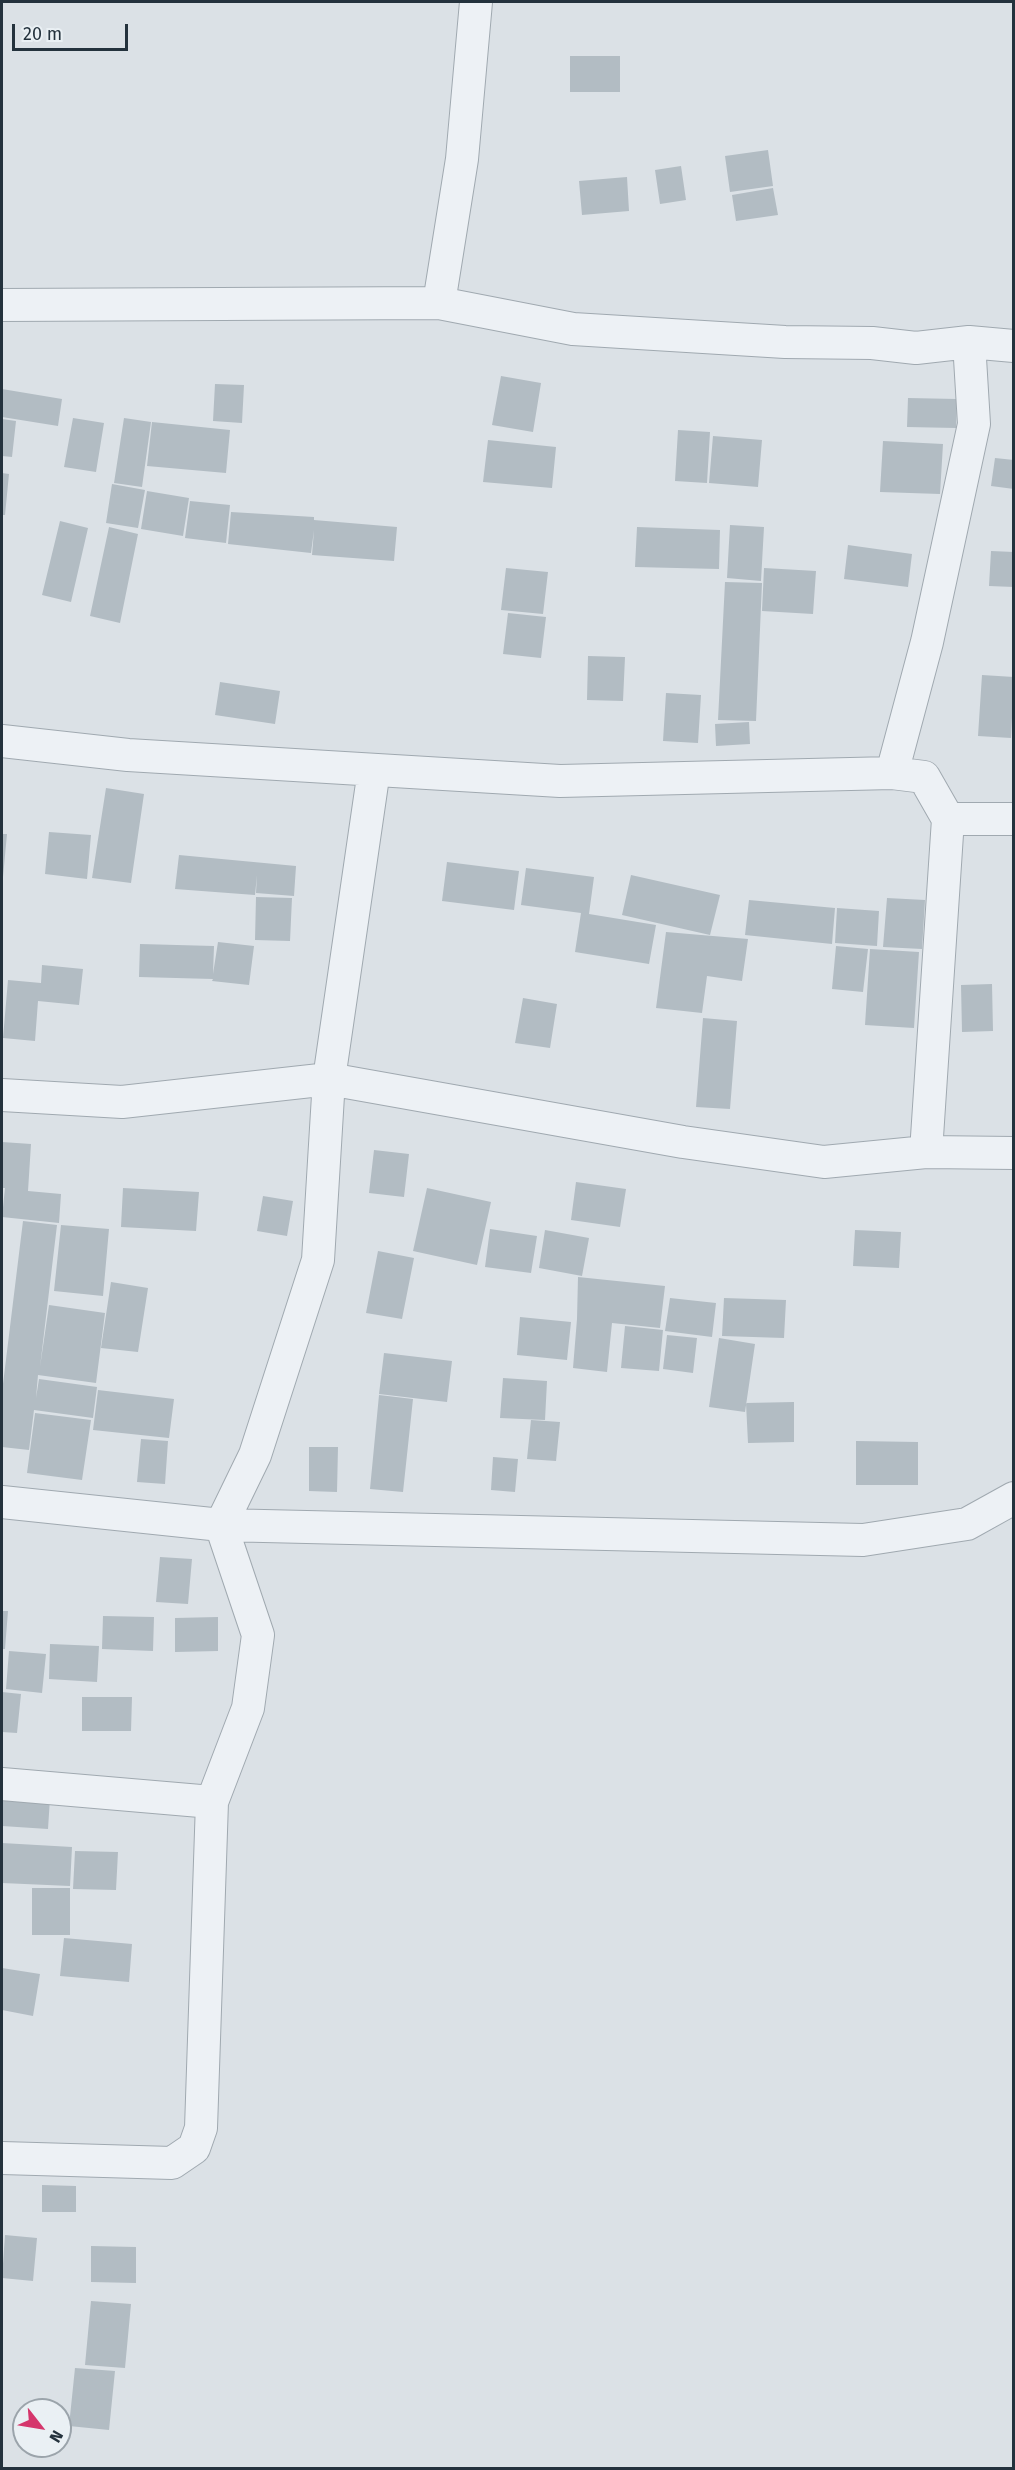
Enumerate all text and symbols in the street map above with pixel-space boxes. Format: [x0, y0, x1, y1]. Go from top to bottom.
scale bar [15, 12, 130, 50]
text: 20 m [23, 23, 62, 45]
north arrow [12, 2398, 72, 2458]
text: N [45, 2427, 67, 2446]

